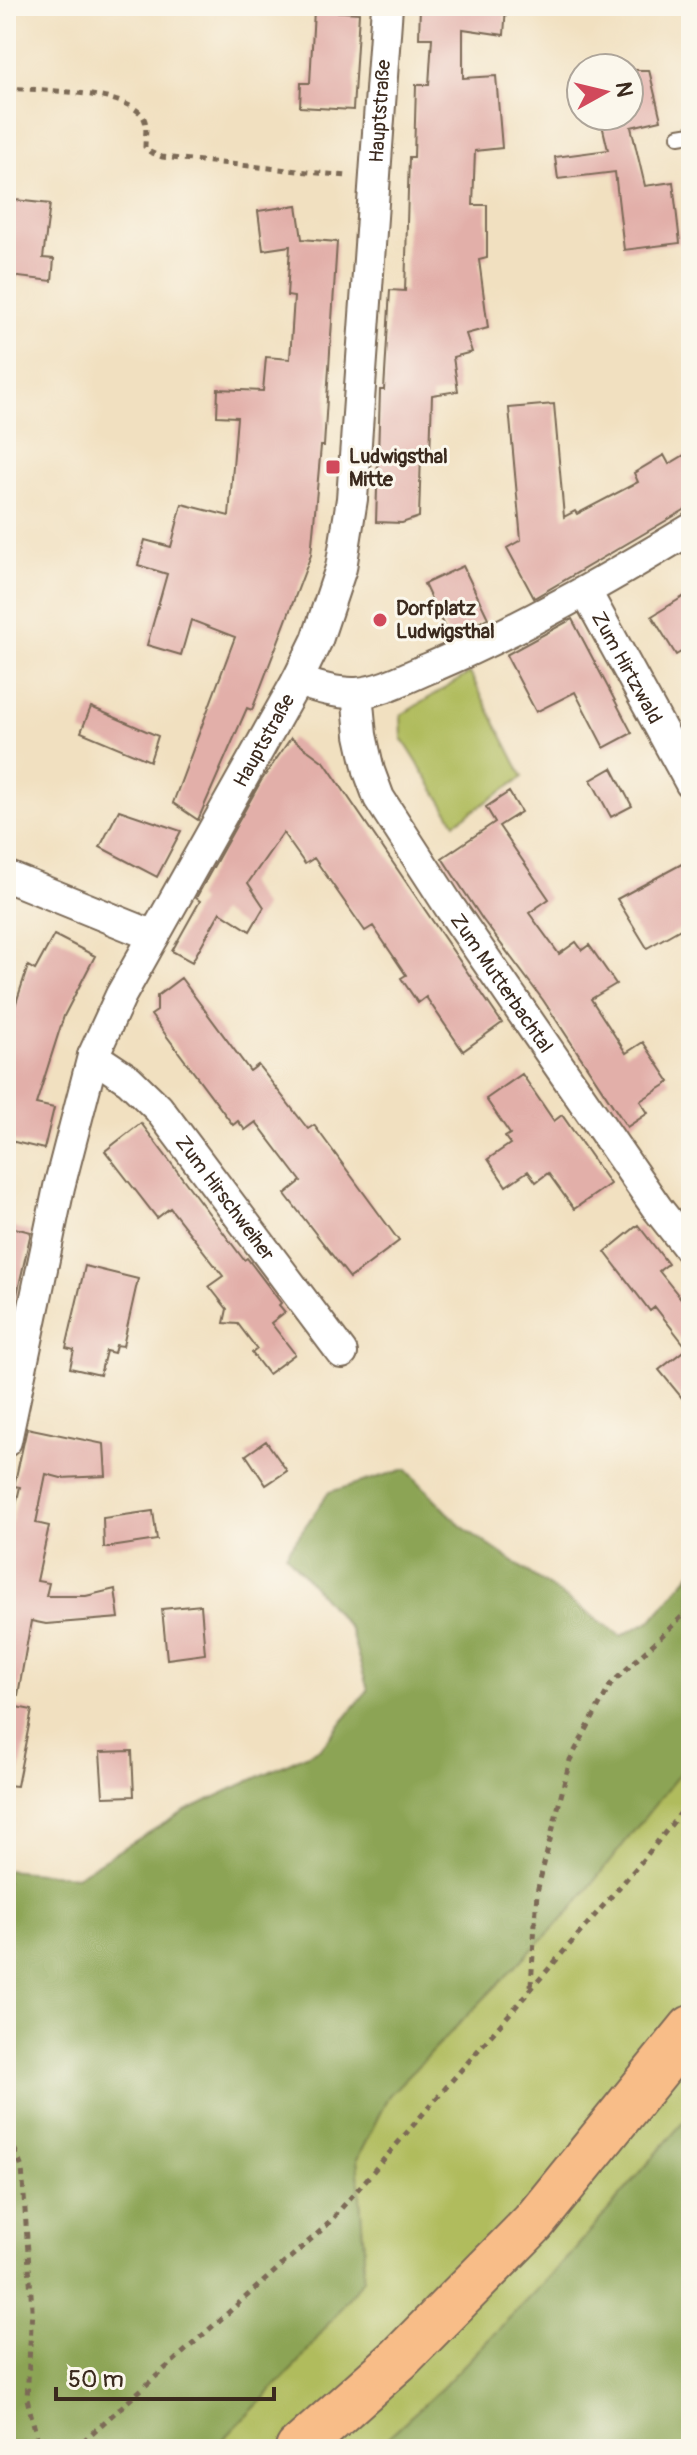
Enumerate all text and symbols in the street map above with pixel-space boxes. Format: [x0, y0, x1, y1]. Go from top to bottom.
north arrow [565, 52, 645, 132]
street label: Hauptstraße [364, 59, 396, 164]
text: N [609, 80, 639, 99]
place label: Ludwigsthal Mitte [349, 444, 448, 492]
marker: Ludwigsthal Mitte [324, 458, 342, 476]
place label: Dorfplatz Ludwigsthal [396, 596, 495, 644]
street label: Zum Hirtzwald [586, 607, 668, 728]
marker: Dorfplatz Ludwigsthal [371, 611, 389, 629]
street label: Hauptstraße [228, 689, 300, 792]
street label: Zum Mutterbachtal [445, 909, 558, 1058]
street label: Zum Hirschweiher [170, 1131, 280, 1266]
scale bar [56, 2351, 274, 2401]
text: 50 m [68, 2365, 124, 2394]

